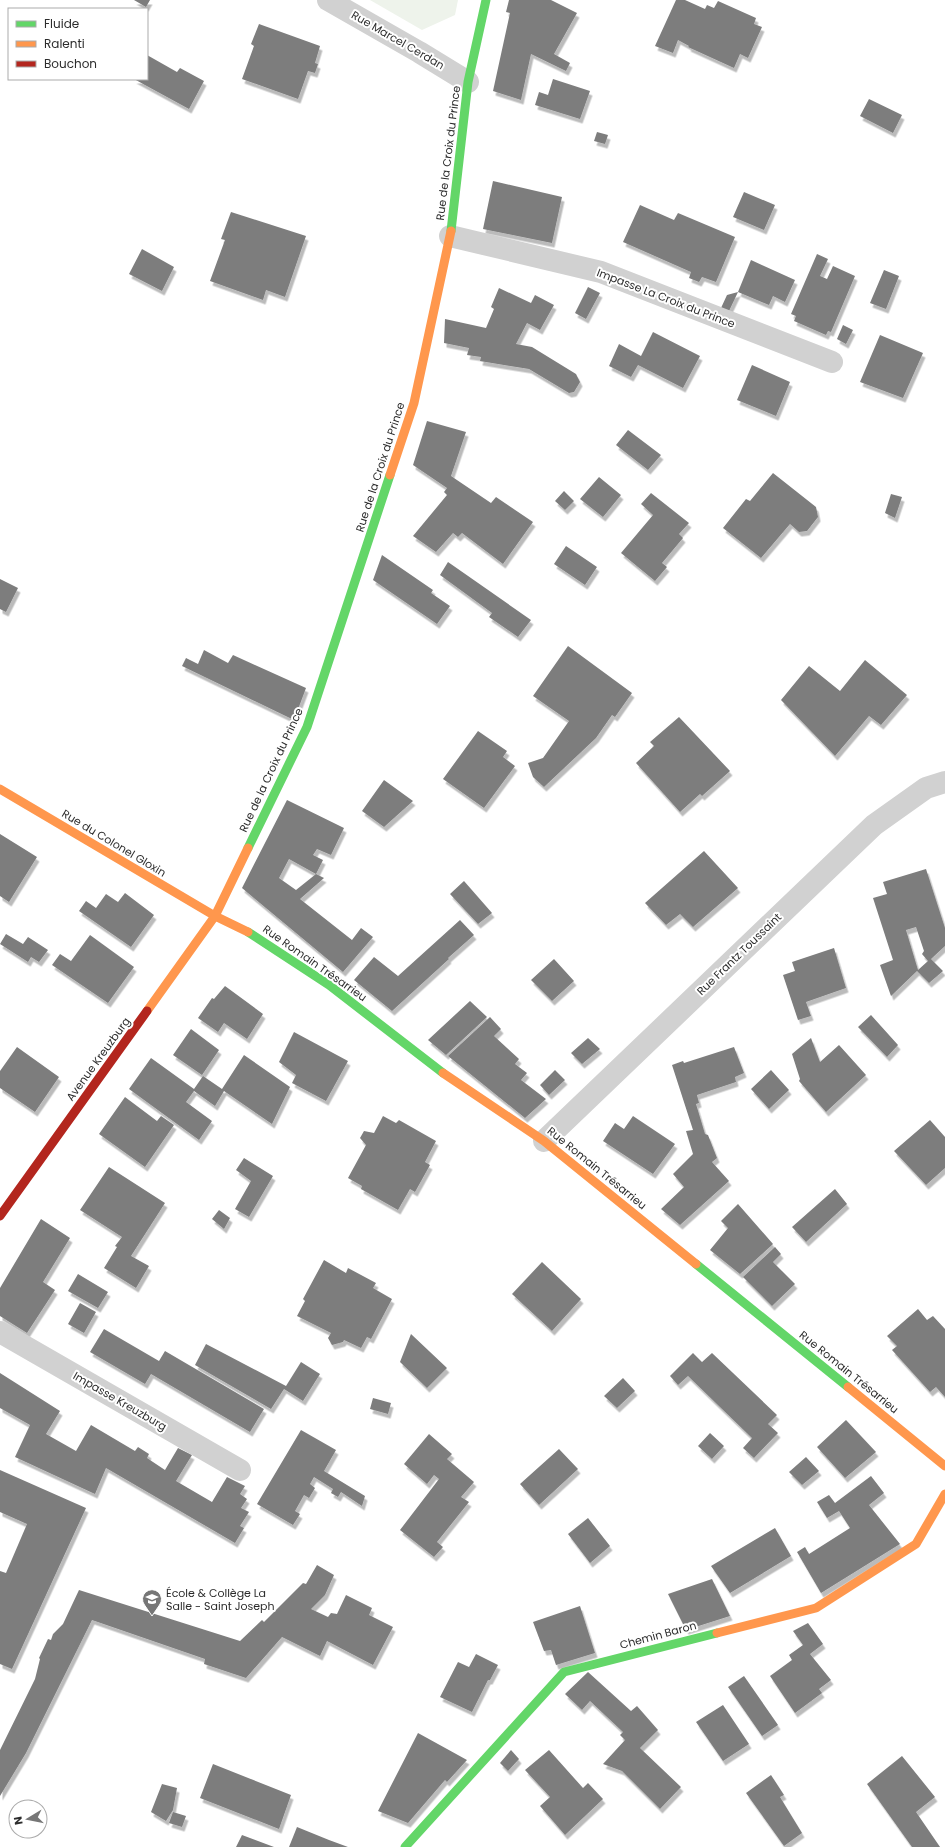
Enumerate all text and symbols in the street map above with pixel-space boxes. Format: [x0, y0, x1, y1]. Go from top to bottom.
street label: Rue Marcel Cerdan [349, 7, 447, 73]
legend [8, 8, 148, 80]
text: Fluide [44, 15, 79, 32]
text: Ralenti [44, 35, 85, 52]
text: Bouchon [44, 55, 97, 72]
street label: Rue de la Croix du Prince [432, 85, 464, 221]
street label: Impasse La Croix du Prince [595, 264, 738, 332]
street label: Rue de la Croix du Prince [351, 400, 409, 534]
street label: Rue de la Croix du Prince [235, 705, 307, 835]
street label: Rue du Colonel Gloxin [59, 805, 169, 881]
street label: Rue Frantz Toussaint [693, 909, 785, 999]
street label: Rue Romain Trésarrieu [260, 921, 370, 1005]
street label: Avenue Kreuzburg [62, 1014, 134, 1104]
street label: Rue Romain Trésarrieu [544, 1123, 650, 1213]
street label: Rue Romain Trésarrieu [796, 1327, 902, 1417]
street label: Impasse Kreuzburg [70, 1368, 170, 1434]
place label: École & Collège La Salle - Saint Joseph [166, 1585, 275, 1614]
school or university icon: École & Collège La Salle - Saint Joseph [141, 1588, 163, 1616]
street label: Chemin Baron [618, 1617, 698, 1653]
north arrow [8, 1799, 48, 1839]
text: N [10, 1815, 27, 1826]

